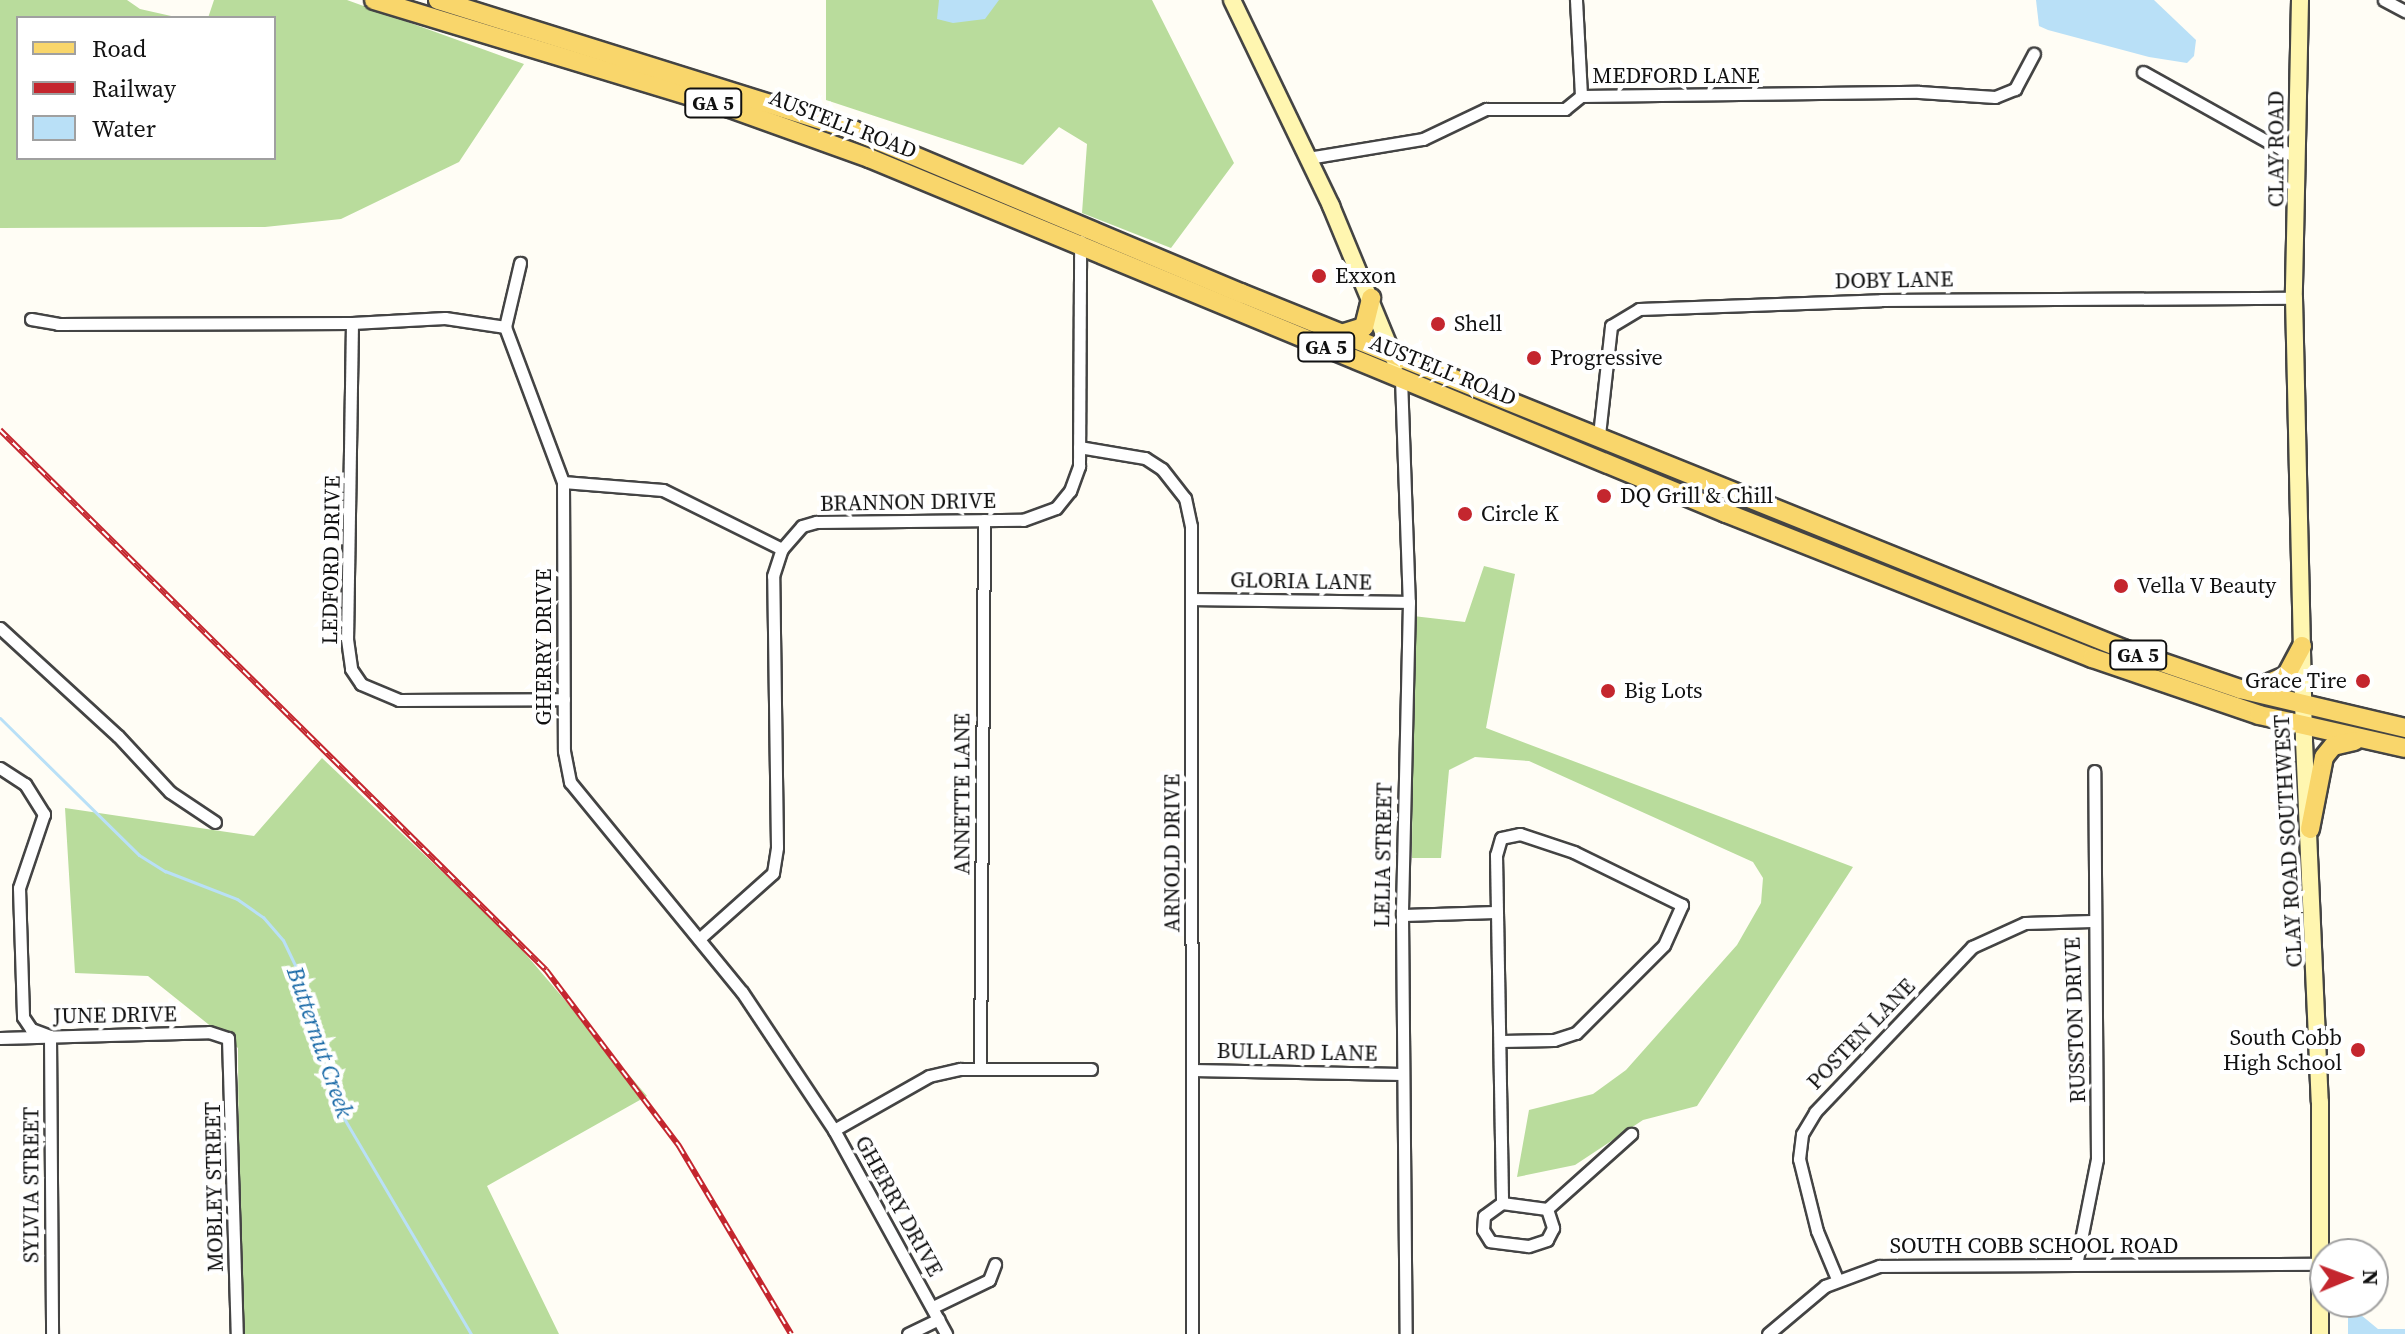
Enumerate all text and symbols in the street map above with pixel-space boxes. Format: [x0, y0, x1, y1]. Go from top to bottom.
legend [16, 16, 276, 160]
text: Road [92, 32, 146, 65]
street label: MEDFORD LANE [1592, 63, 1760, 89]
text: Railway [92, 72, 176, 105]
street label: AUSTELL ROAD [766, 84, 920, 164]
road number: GA 5 [683, 87, 743, 119]
street label: CLAY ROAD [2263, 90, 2289, 208]
text: Water [92, 112, 156, 145]
place label: Exxon [1335, 263, 1396, 289]
street label: DOBY LANE [1834, 266, 1954, 294]
marker: Exxon [1310, 267, 1328, 285]
place label: Shell [1454, 311, 1502, 337]
marker: Shell [1429, 315, 1447, 333]
street label: AUSTELL ROAD [1366, 329, 1520, 411]
road number: GA 5 [1296, 331, 1356, 363]
place label: Progressive [1550, 345, 1663, 371]
marker: Progressive [1525, 349, 1543, 367]
street label: LEDFORD DRIVE [316, 475, 346, 645]
place label: DQ Grill & Chill [1620, 483, 1773, 509]
street label: BRANNON DRIVE [820, 487, 996, 517]
marker: DQ Grill & Chill [1595, 487, 1613, 505]
place label: Circle K [1481, 501, 1559, 527]
marker: Circle K [1456, 505, 1474, 523]
street label: GLORIA LANE [1230, 567, 1372, 595]
street label: GHERRY DRIVE [531, 568, 557, 726]
place label: Vella V Beauty [2137, 573, 2278, 599]
marker: Vella V Beauty [2112, 577, 2130, 595]
road number: GA 5 [2108, 639, 2168, 671]
place label: Grace Tire [2245, 668, 2347, 694]
marker: Grace Tire [2354, 672, 2372, 690]
place label: Big Lots [1624, 678, 1703, 704]
marker: Big Lots [1599, 682, 1617, 700]
street label: ANNETTE LANE [949, 713, 975, 875]
street label: CLAY ROAD SOUTHWEST [2268, 714, 2308, 968]
street label: ARNOLD DRIVE [1159, 774, 1185, 932]
street label: LELIA STREET [1369, 782, 1397, 928]
street label: RUSSTON DRIVE [2059, 936, 2091, 1104]
water label: Butternut Creek [281, 963, 359, 1121]
street label: POSTEN LANE [1801, 973, 1921, 1095]
street label: JUNE DRIVE [53, 1001, 177, 1029]
place label: South Cobb High School [2223, 1024, 2342, 1076]
street label: BULLARD LANE [1216, 1037, 1378, 1067]
marker: South Cobb High School [2349, 1041, 2367, 1059]
street label: MOBLEY STREET [199, 1101, 229, 1273]
street label: SYLVIA STREET [18, 1107, 44, 1263]
street label: GHERRY DRIVE [849, 1131, 949, 1281]
street label: SOUTH COBB SCHOOL ROAD [1890, 1233, 2178, 1259]
north arrow [2309, 1238, 2389, 1318]
text: N [2356, 1269, 2386, 1286]

